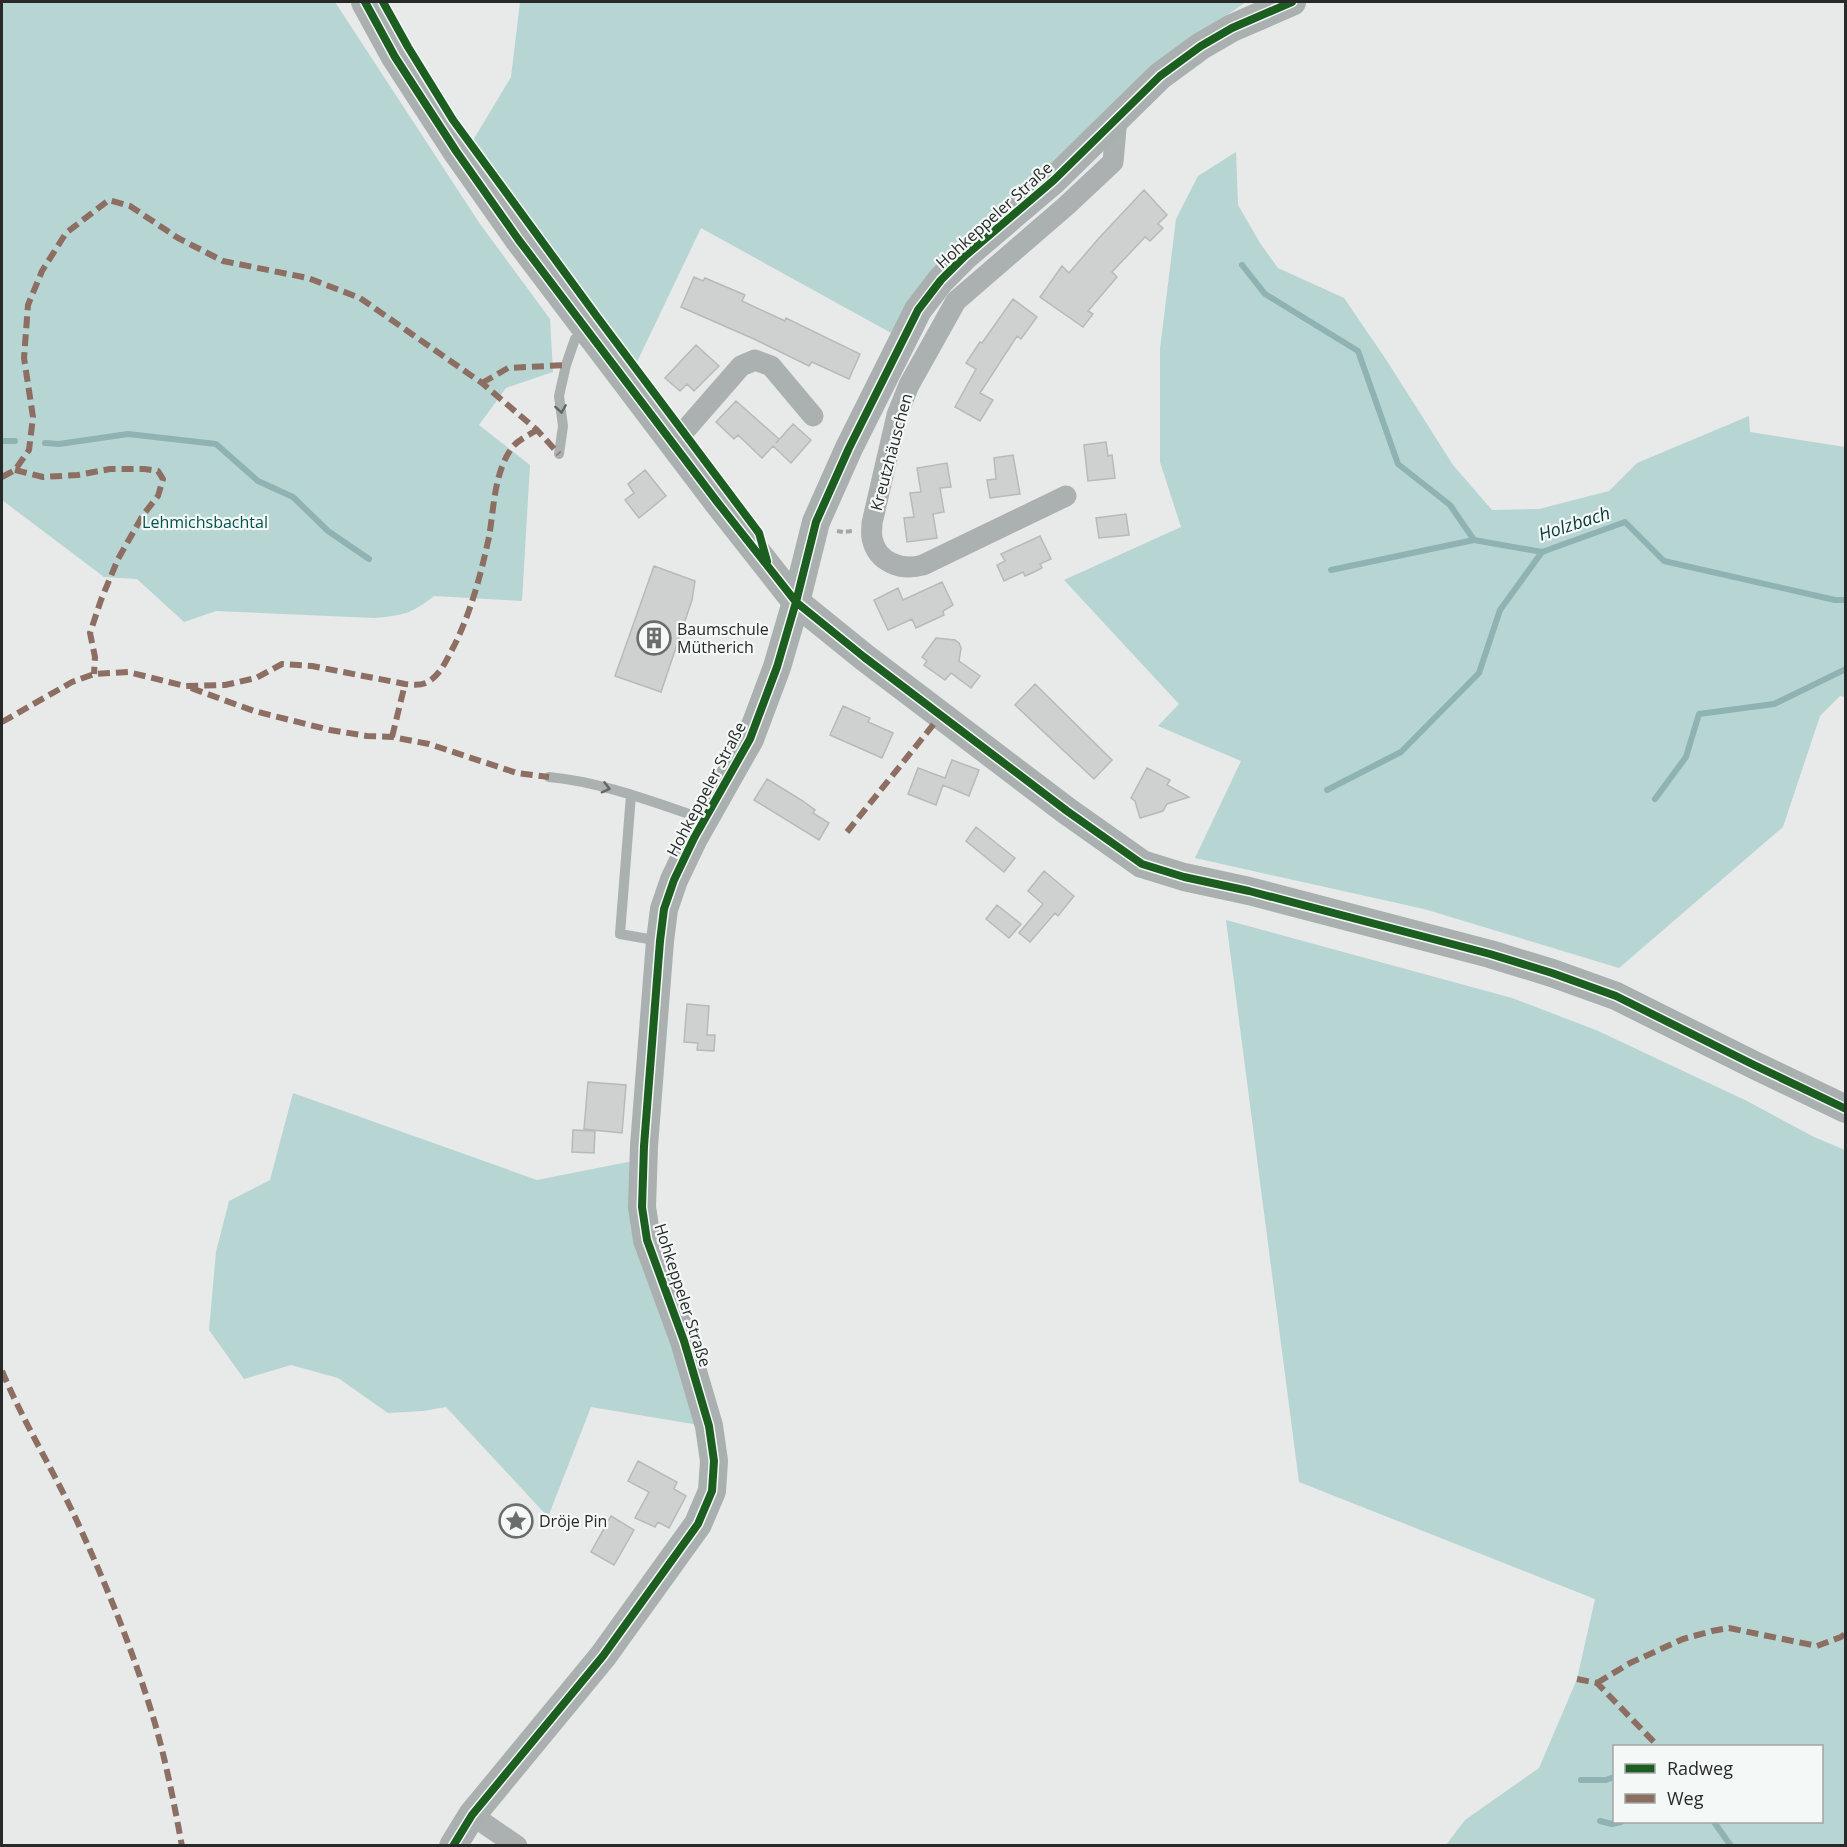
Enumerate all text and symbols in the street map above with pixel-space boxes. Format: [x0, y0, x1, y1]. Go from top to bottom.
street label: Hohkeppeler Straße [931, 157, 1057, 273]
street label: Kreutzhäuschen [865, 391, 917, 513]
one-way arrow [554, 404, 567, 414]
water label: Holzbach [1535, 500, 1613, 546]
park label: Lehmichsbachtal [142, 511, 268, 533]
place label: Baumschule Mütherich [677, 618, 769, 658]
building icon: Baumschule Mütherich [636, 620, 672, 656]
street label: Hohkeppeler Straße [661, 718, 751, 860]
one-way arrow [601, 780, 611, 793]
street label: Hohkeppeler Straße [649, 1220, 717, 1370]
place icon: Dröje Pin [498, 1503, 534, 1539]
place label: Dröje Pin [539, 1510, 607, 1532]
legend [1613, 1745, 1823, 1823]
text: Radweg [1667, 1756, 1733, 1780]
text: Weg [1667, 1786, 1704, 1810]

